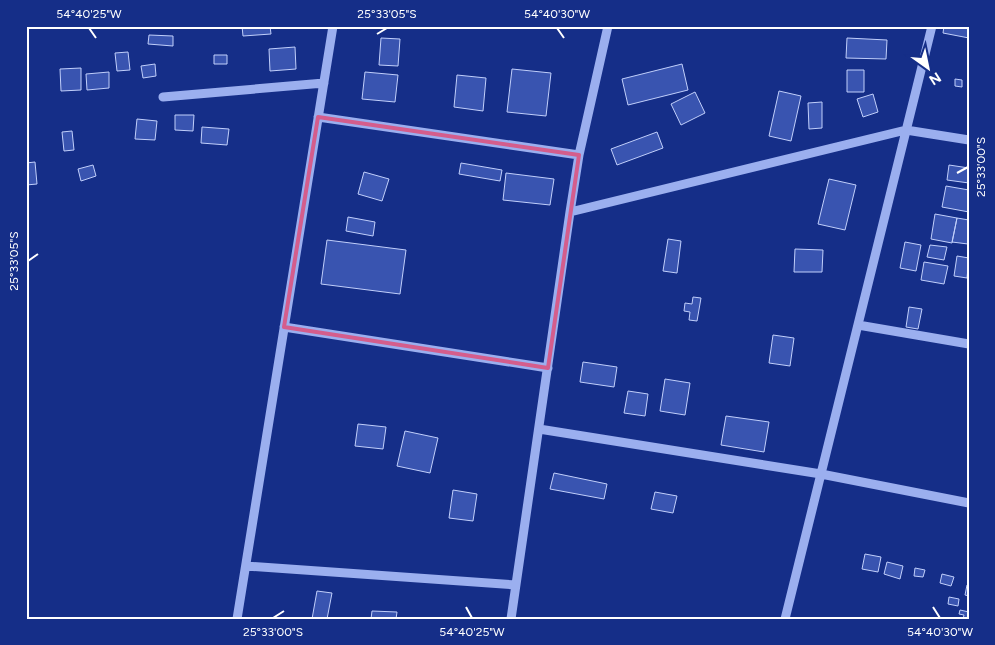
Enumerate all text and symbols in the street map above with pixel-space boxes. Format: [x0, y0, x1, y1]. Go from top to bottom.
text: 54°40'25"W [56, 7, 122, 21]
text: 25°33'05"S [357, 7, 417, 21]
text: 54°40'30"W [524, 7, 590, 21]
north arrow [902, 42, 952, 92]
text: N [926, 68, 944, 89]
text: 25°33'00"S [974, 137, 988, 197]
text: 25°33'05"S [7, 231, 21, 291]
text: 25°33'00"S [243, 625, 303, 639]
text: 54°40'25"W [439, 625, 505, 639]
text: 54°40'30"W [907, 625, 973, 639]

